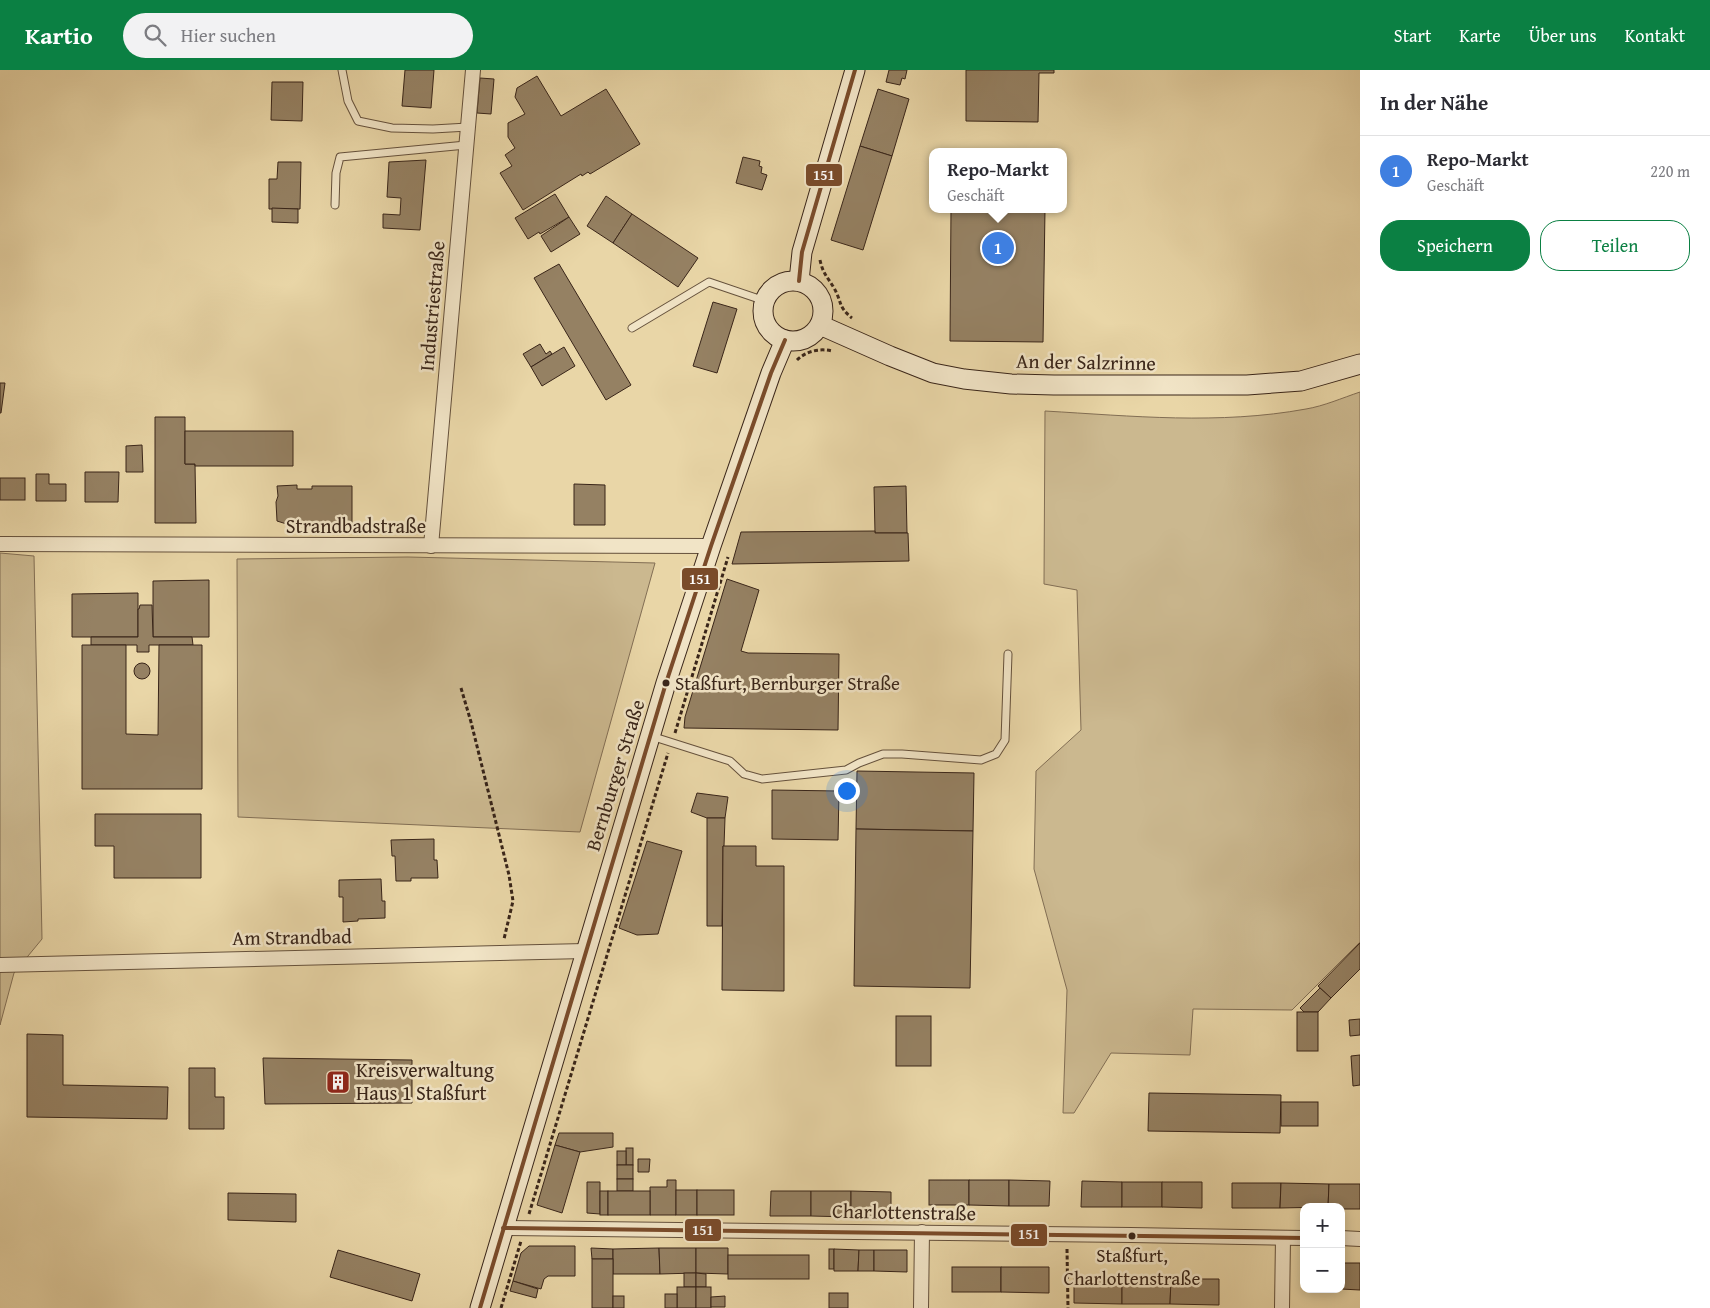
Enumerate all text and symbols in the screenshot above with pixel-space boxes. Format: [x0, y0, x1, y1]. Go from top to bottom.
search box [123, 13, 473, 58]
text: Kartio [25, 18, 93, 53]
icon: search [141, 21, 169, 49]
text: Hier suchen [181, 21, 276, 49]
text: Start [1394, 22, 1431, 49]
text: Karte [1459, 22, 1501, 49]
text: Über uns [1529, 22, 1597, 49]
text: Kontakt [1625, 22, 1685, 49]
text: In der Nähe [1380, 87, 1488, 118]
text: Repo-Markt [1427, 145, 1529, 173]
popup [929, 148, 1067, 213]
text: Repo-Markt [947, 155, 1049, 183]
text: 1 [1392, 159, 1400, 183]
text: 220 m [1650, 159, 1690, 183]
line badge: 151 [805, 163, 843, 187]
text: 151 [813, 165, 835, 185]
text: Geschäft [1427, 173, 1484, 197]
text: Geschäft [947, 183, 1005, 207]
button: Speichern [1380, 220, 1530, 271]
button: Teilen [1540, 220, 1690, 271]
pin: 1 [982, 229, 1014, 267]
street label: Industriestraße [411, 240, 452, 372]
street label: An der Salzrinne [1016, 346, 1156, 377]
street label: Strandbadstraße [286, 511, 426, 540]
line badge: 151 [681, 567, 719, 591]
text: 151 [689, 569, 711, 589]
place label: Staßfurt, Bernburger Straße [675, 669, 900, 697]
marker: Staßfurt, Bernburger Straße [661, 678, 671, 688]
street label: Bernburger Straße [578, 696, 651, 854]
your location [834, 778, 860, 804]
street label: Am Strandbad [232, 921, 352, 952]
place label: Kreisverwaltung Haus 1 Staßfurt [356, 1055, 494, 1107]
building icon: Kreisverwaltung Haus 1 Staßfurt [325, 1069, 351, 1095]
street label: Charlottenstraße [832, 1196, 976, 1227]
map controls [1300, 1203, 1345, 1293]
button: + [1300, 1203, 1345, 1248]
line badge: 151 [684, 1218, 722, 1242]
text: 151 [692, 1220, 714, 1240]
line badge: 151 [1010, 1223, 1048, 1247]
text: 151 [1018, 1224, 1040, 1244]
marker: Staßfurt, Charlottenstraße [1127, 1231, 1137, 1241]
place label: Staßfurt, Charlottenstraße [1064, 1241, 1200, 1292]
button: − [1300, 1248, 1345, 1293]

